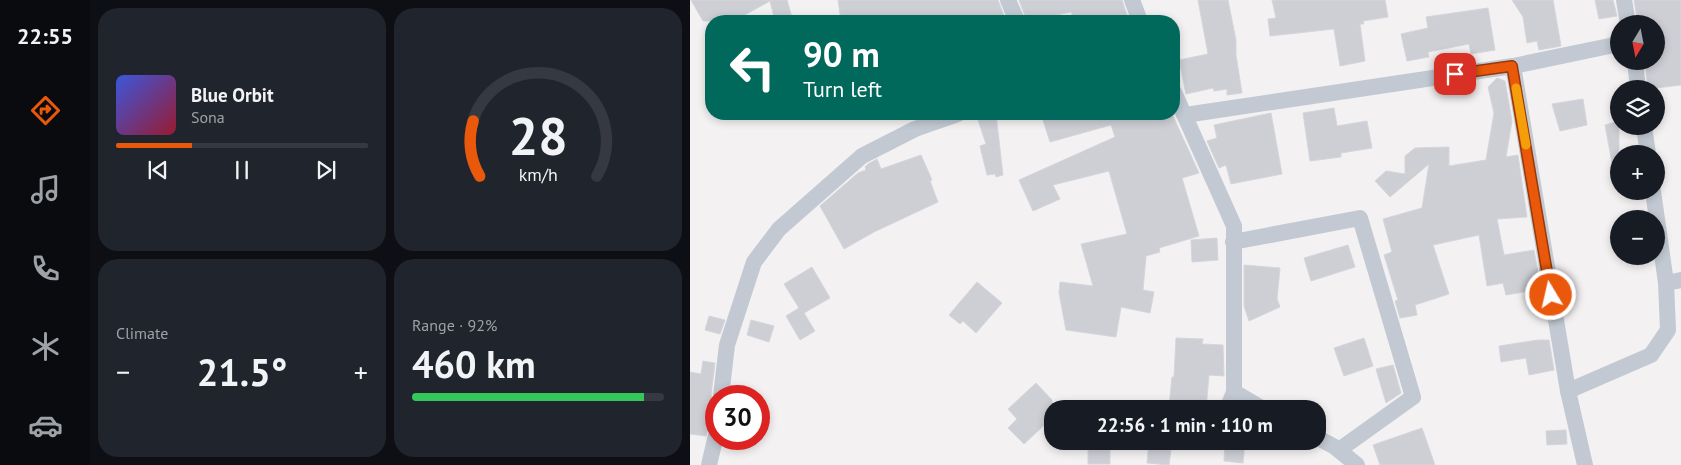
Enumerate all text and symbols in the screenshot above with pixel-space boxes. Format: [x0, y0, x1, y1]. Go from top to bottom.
north arrow [1610, 15, 1665, 70]
map controls [1610, 15, 1665, 265]
text: 22:55 [17, 22, 73, 50]
text: 90 m [803, 31, 880, 77]
icon: left [720, 35, 785, 100]
pin [1434, 53, 1476, 95]
icon: arrive [1441, 60, 1469, 88]
text: Turn left [803, 75, 882, 103]
button: layers [1610, 80, 1665, 135]
text: Blue Orbit [191, 83, 274, 107]
icon: directions [28, 93, 63, 128]
text: 28 [509, 102, 567, 169]
text: Sona [191, 107, 225, 127]
button: + [1610, 145, 1665, 200]
icon: previous [144, 156, 172, 184]
icon: pause [228, 156, 256, 184]
icon: next [312, 156, 340, 184]
text: km/h [518, 163, 558, 186]
icon: music [28, 172, 63, 207]
button: − [1610, 210, 1665, 265]
icon: phone [28, 251, 63, 286]
position arrow [1524, 268, 1576, 320]
text: Range · 92% [412, 315, 497, 335]
text: Climate [116, 323, 168, 343]
icon: climate [28, 329, 63, 364]
text: 460 km [412, 339, 536, 388]
text: 21.5° [197, 347, 287, 396]
text: − [116, 353, 130, 390]
text: + [354, 353, 368, 390]
speed limit sign: 30 [705, 385, 770, 450]
icon: car [28, 408, 63, 443]
text: 22:56 · 1 min · 110 m [1097, 413, 1273, 437]

